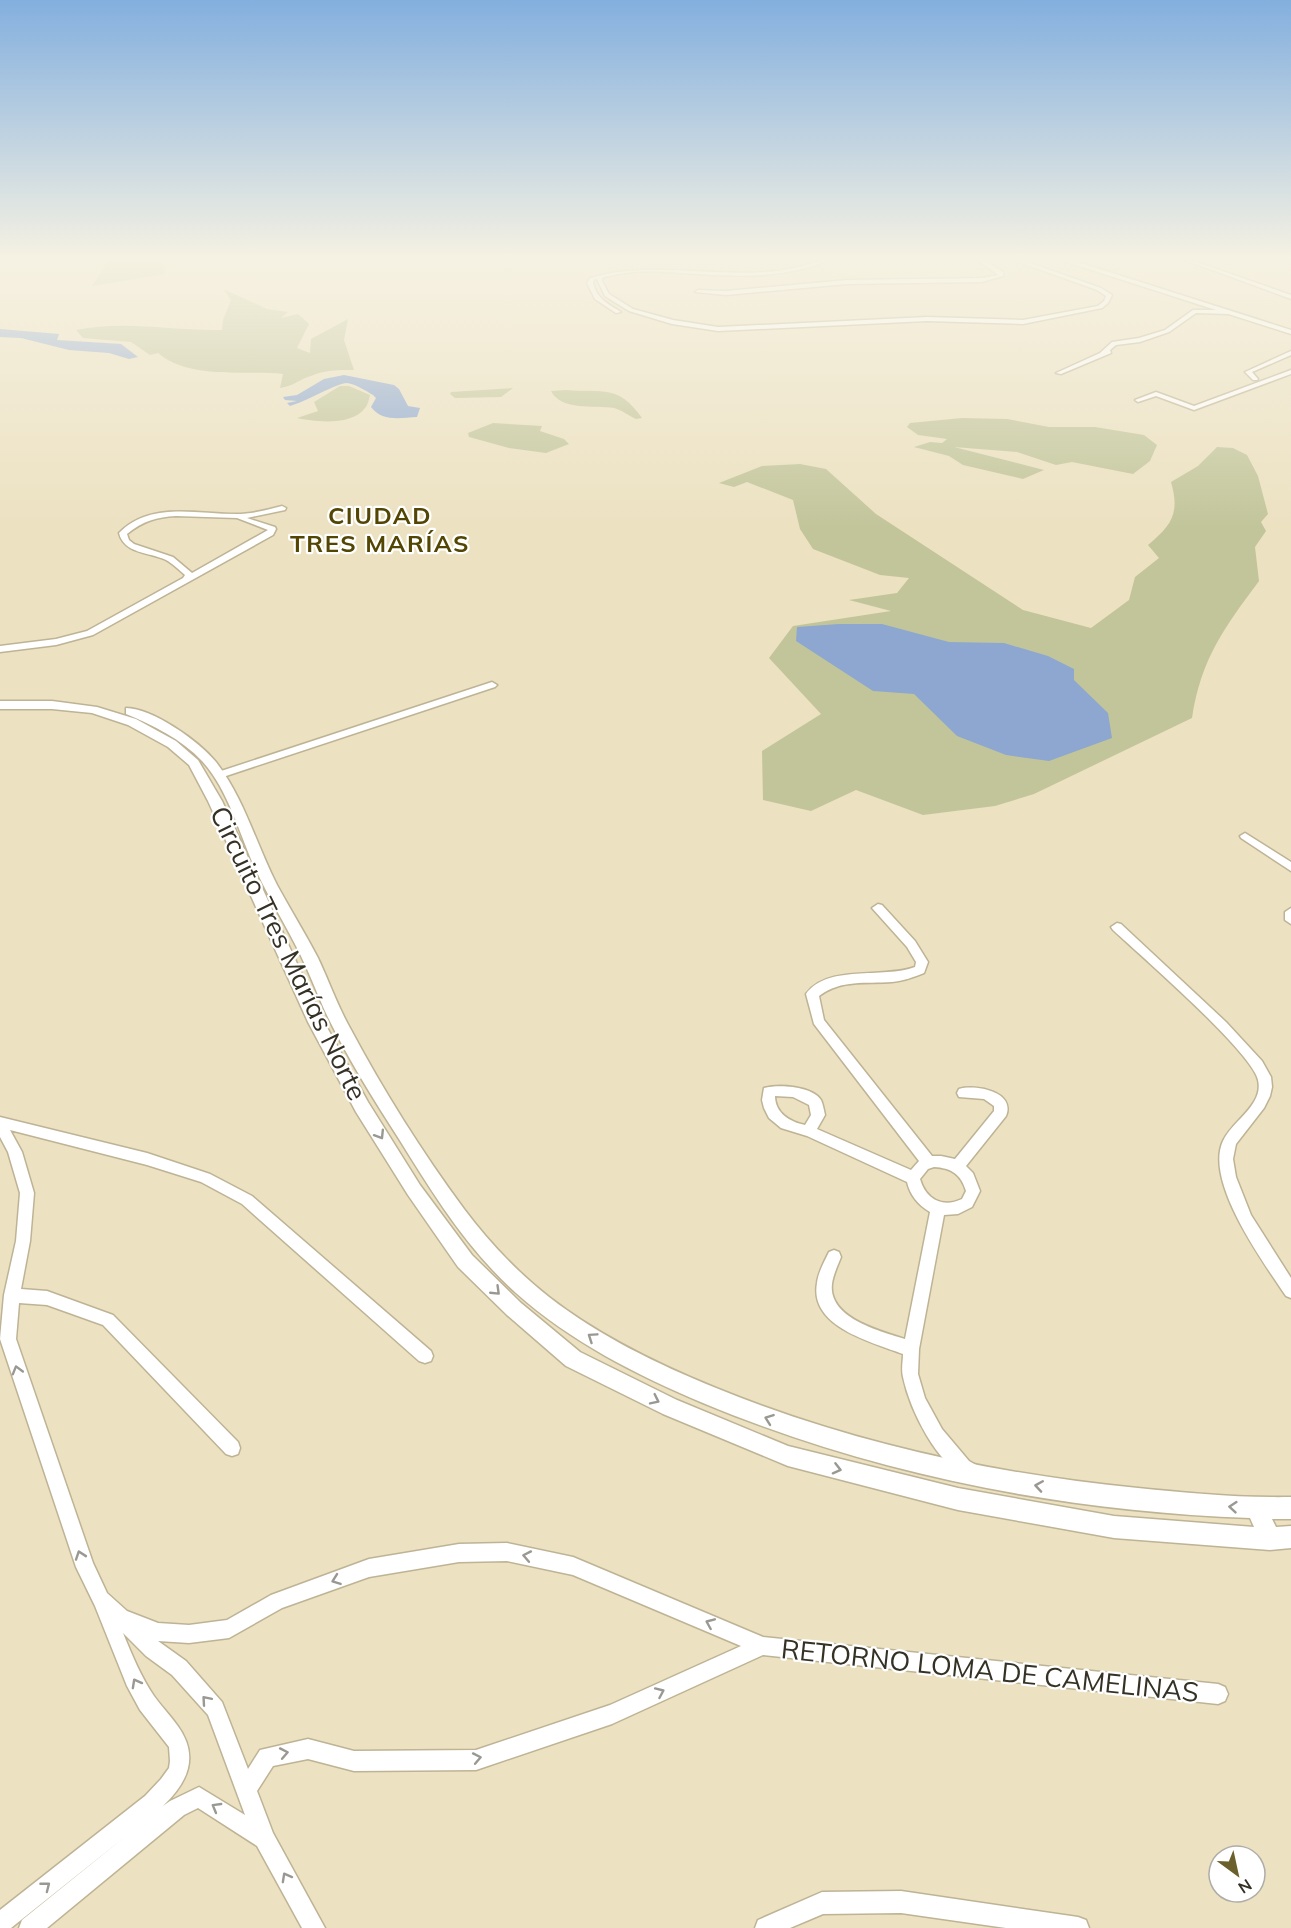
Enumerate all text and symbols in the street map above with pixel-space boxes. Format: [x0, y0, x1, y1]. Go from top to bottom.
district label: CIUDAD TRES MARÍAS [290, 500, 470, 558]
street label: Circuito Tres Marías Norte [203, 800, 375, 1106]
one-way arrow [372, 1129, 384, 1139]
one-way arrow [489, 1284, 499, 1295]
one-way arrow [588, 1333, 599, 1344]
one-way arrow [12, 1365, 24, 1376]
one-way arrow [649, 1393, 660, 1405]
one-way arrow [764, 1414, 775, 1427]
one-way arrow [832, 1461, 842, 1474]
one-way arrow [1034, 1481, 1043, 1493]
one-way arrow [1228, 1501, 1237, 1514]
one-way arrow [75, 1550, 88, 1560]
one-way arrow [522, 1550, 532, 1563]
one-way arrow [331, 1573, 342, 1585]
one-way arrow [705, 1618, 716, 1630]
street label: RETORNO LOMA DE CAMELINAS [779, 1631, 1201, 1709]
one-way arrow [132, 1679, 143, 1689]
one-way arrow [654, 1688, 665, 1700]
one-way arrow [202, 1696, 213, 1707]
one-way arrow [279, 1747, 289, 1760]
one-way arrow [472, 1752, 482, 1765]
one-way arrow [212, 1802, 222, 1814]
north arrow [1207, 1844, 1267, 1904]
one-way arrow [282, 1872, 293, 1883]
text: N [1235, 1875, 1256, 1898]
one-way arrow [39, 1883, 50, 1894]

